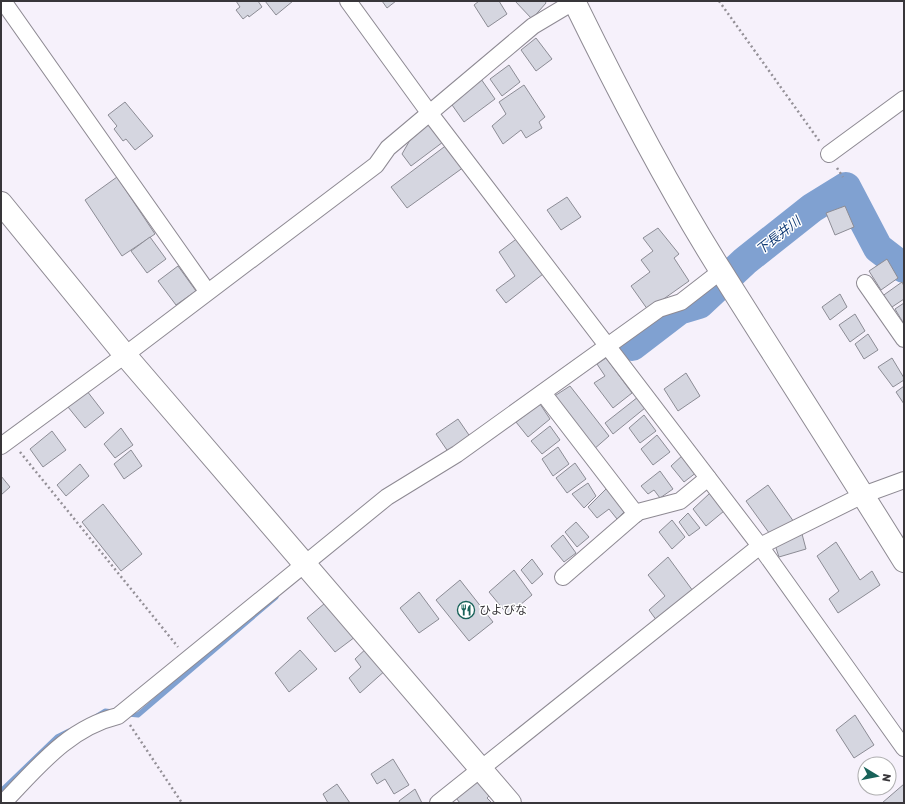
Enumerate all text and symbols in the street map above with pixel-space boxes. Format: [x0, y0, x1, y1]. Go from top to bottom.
water label: 下長井川 [753, 212, 805, 257]
restaurant icon: ひよびな [456, 600, 476, 620]
place label: ひよびな [479, 603, 527, 617]
north arrow [857, 756, 897, 796]
text: N [879, 773, 893, 783]

